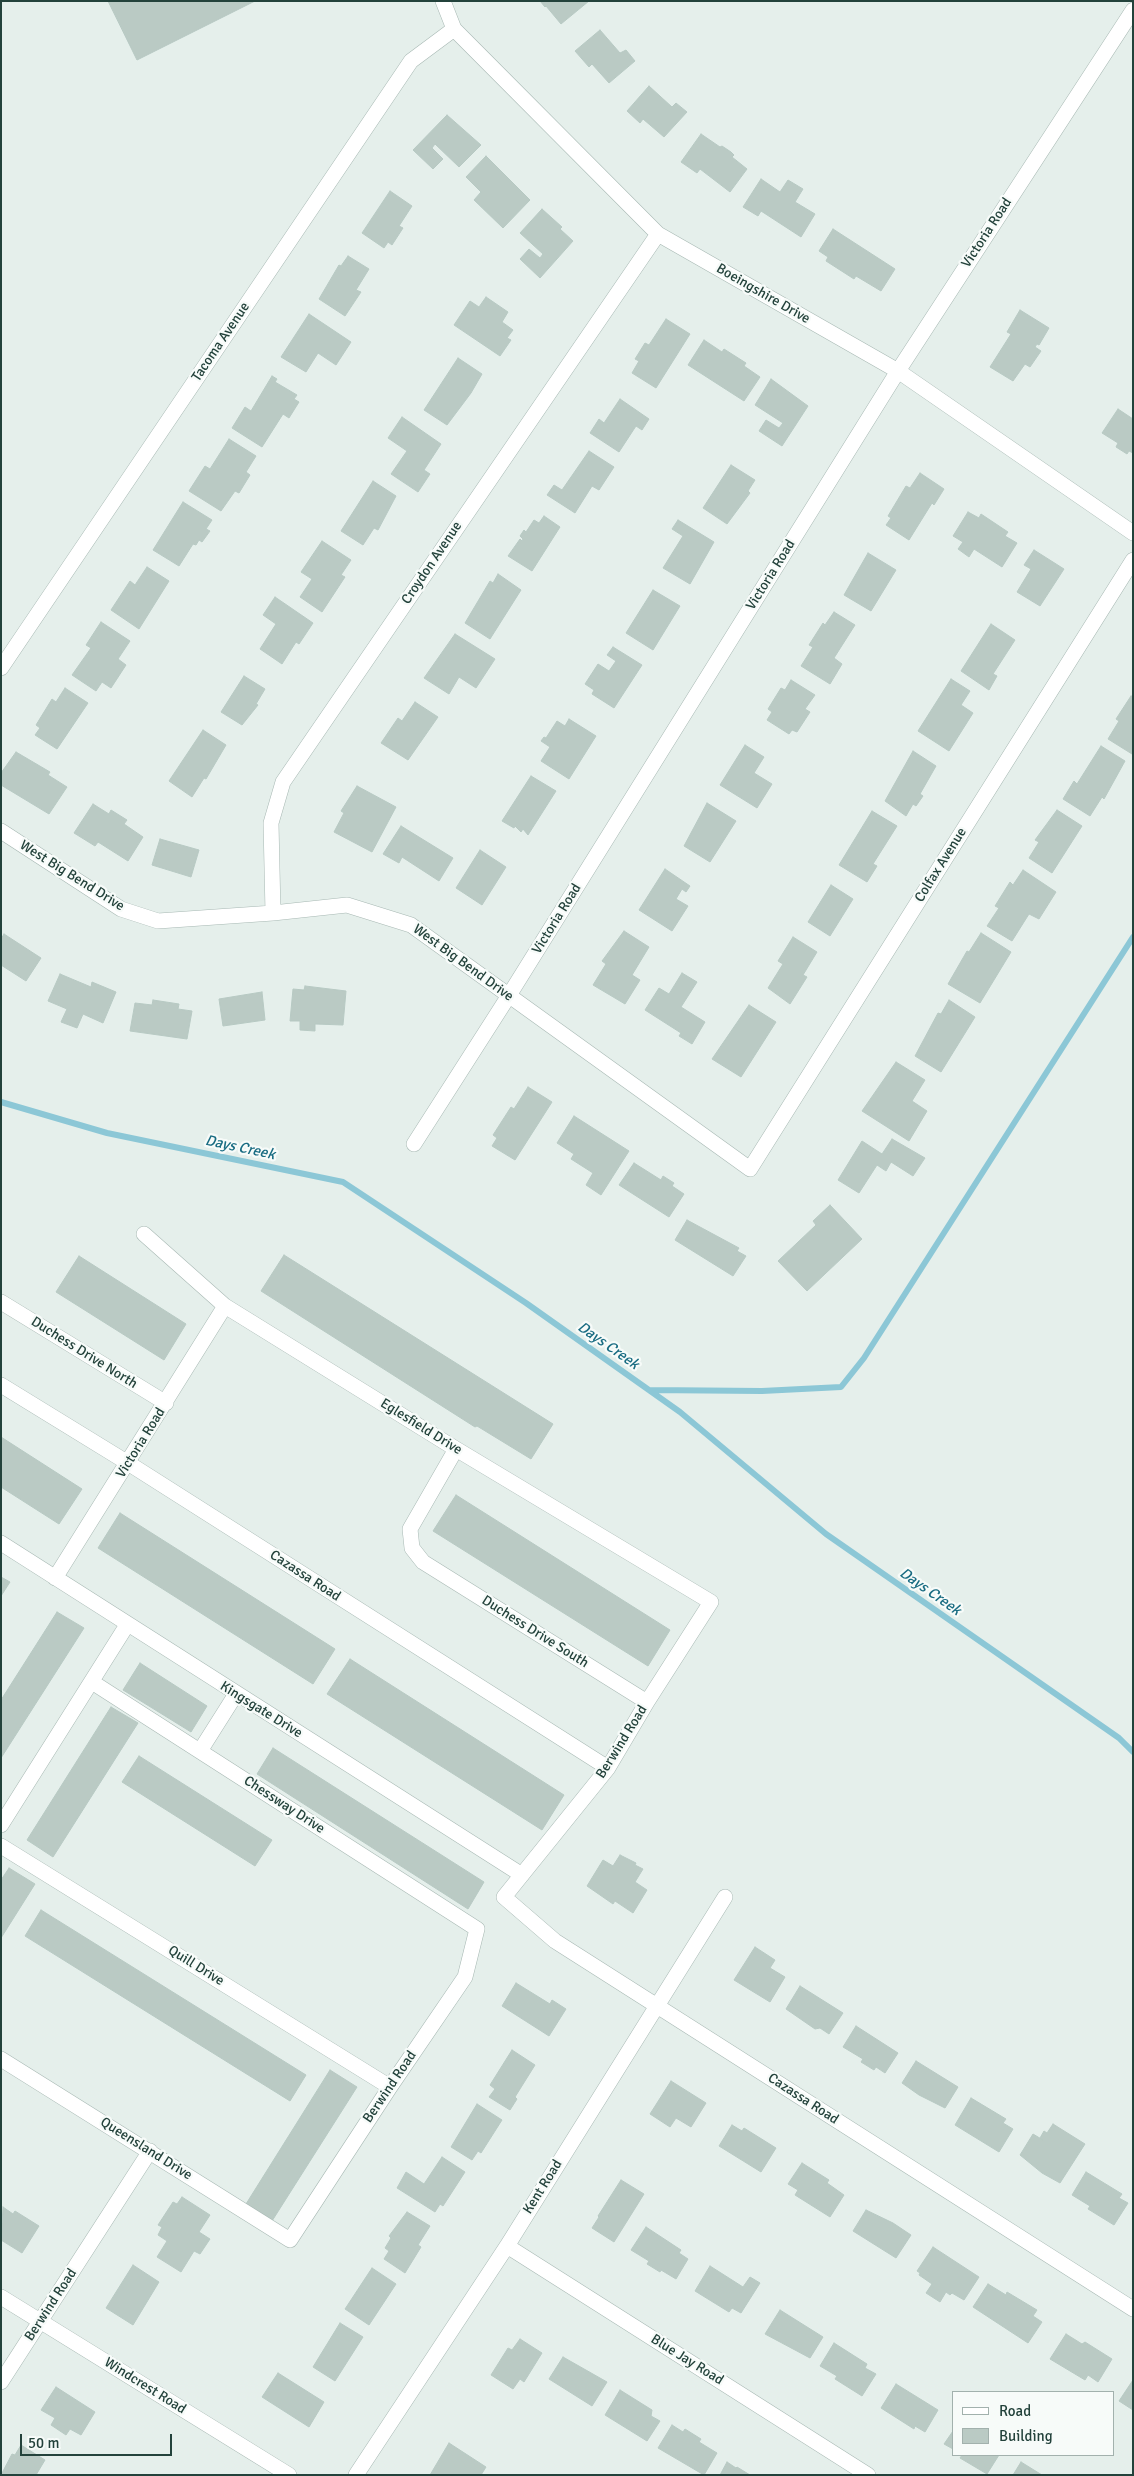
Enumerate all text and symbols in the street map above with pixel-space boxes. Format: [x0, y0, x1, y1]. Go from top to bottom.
street label: Victoria Road [958, 195, 1016, 271]
street label: Boeingshire Drive [713, 260, 813, 328]
street label: Tacoma Avenue [188, 299, 254, 385]
street label: Croydon Avenue [398, 518, 466, 608]
street label: Victoria Road [743, 537, 799, 613]
street label: Colfax Avenue [911, 825, 971, 905]
street label: West Big Bend Drive [17, 837, 127, 915]
street label: Victoria Road [529, 881, 585, 957]
street label: West Big Bend Drive [409, 921, 517, 1005]
water label: Days Creek [204, 1132, 276, 1164]
street label: Duchess Drive North [28, 1313, 140, 1393]
water label: Days Creek [574, 1318, 642, 1374]
street label: Eglesfield Drive [377, 1395, 465, 1459]
street label: Victoria Road [113, 1405, 169, 1481]
street label: Cazassa Road [266, 1547, 344, 1605]
water label: Days Creek [896, 1564, 964, 1620]
street label: Duchess Drive South [478, 1592, 592, 1672]
street label: Kingsgate Drive [217, 1678, 305, 1742]
street label: Berwind Road [593, 1702, 651, 1782]
street label: Chessway Drive [240, 1773, 328, 1837]
street label: Quill Drive [165, 1942, 227, 1990]
street label: Berwind Road [360, 2048, 420, 2126]
street label: Cazassa Road [764, 2070, 842, 2128]
street label: Queensland Drive [97, 2114, 195, 2184]
street label: Kent Road [520, 2157, 566, 2217]
street label: Berwind Road [21, 2266, 81, 2344]
street label: Blue Jay Road [648, 2331, 726, 2389]
street label: Windcrest Road [101, 2354, 189, 2418]
legend [952, 2391, 1114, 2456]
text: Road [999, 2402, 1031, 2420]
scale bar [22, 2424, 175, 2456]
text: Building [999, 2427, 1053, 2445]
text: 50 m [28, 2434, 59, 2452]

